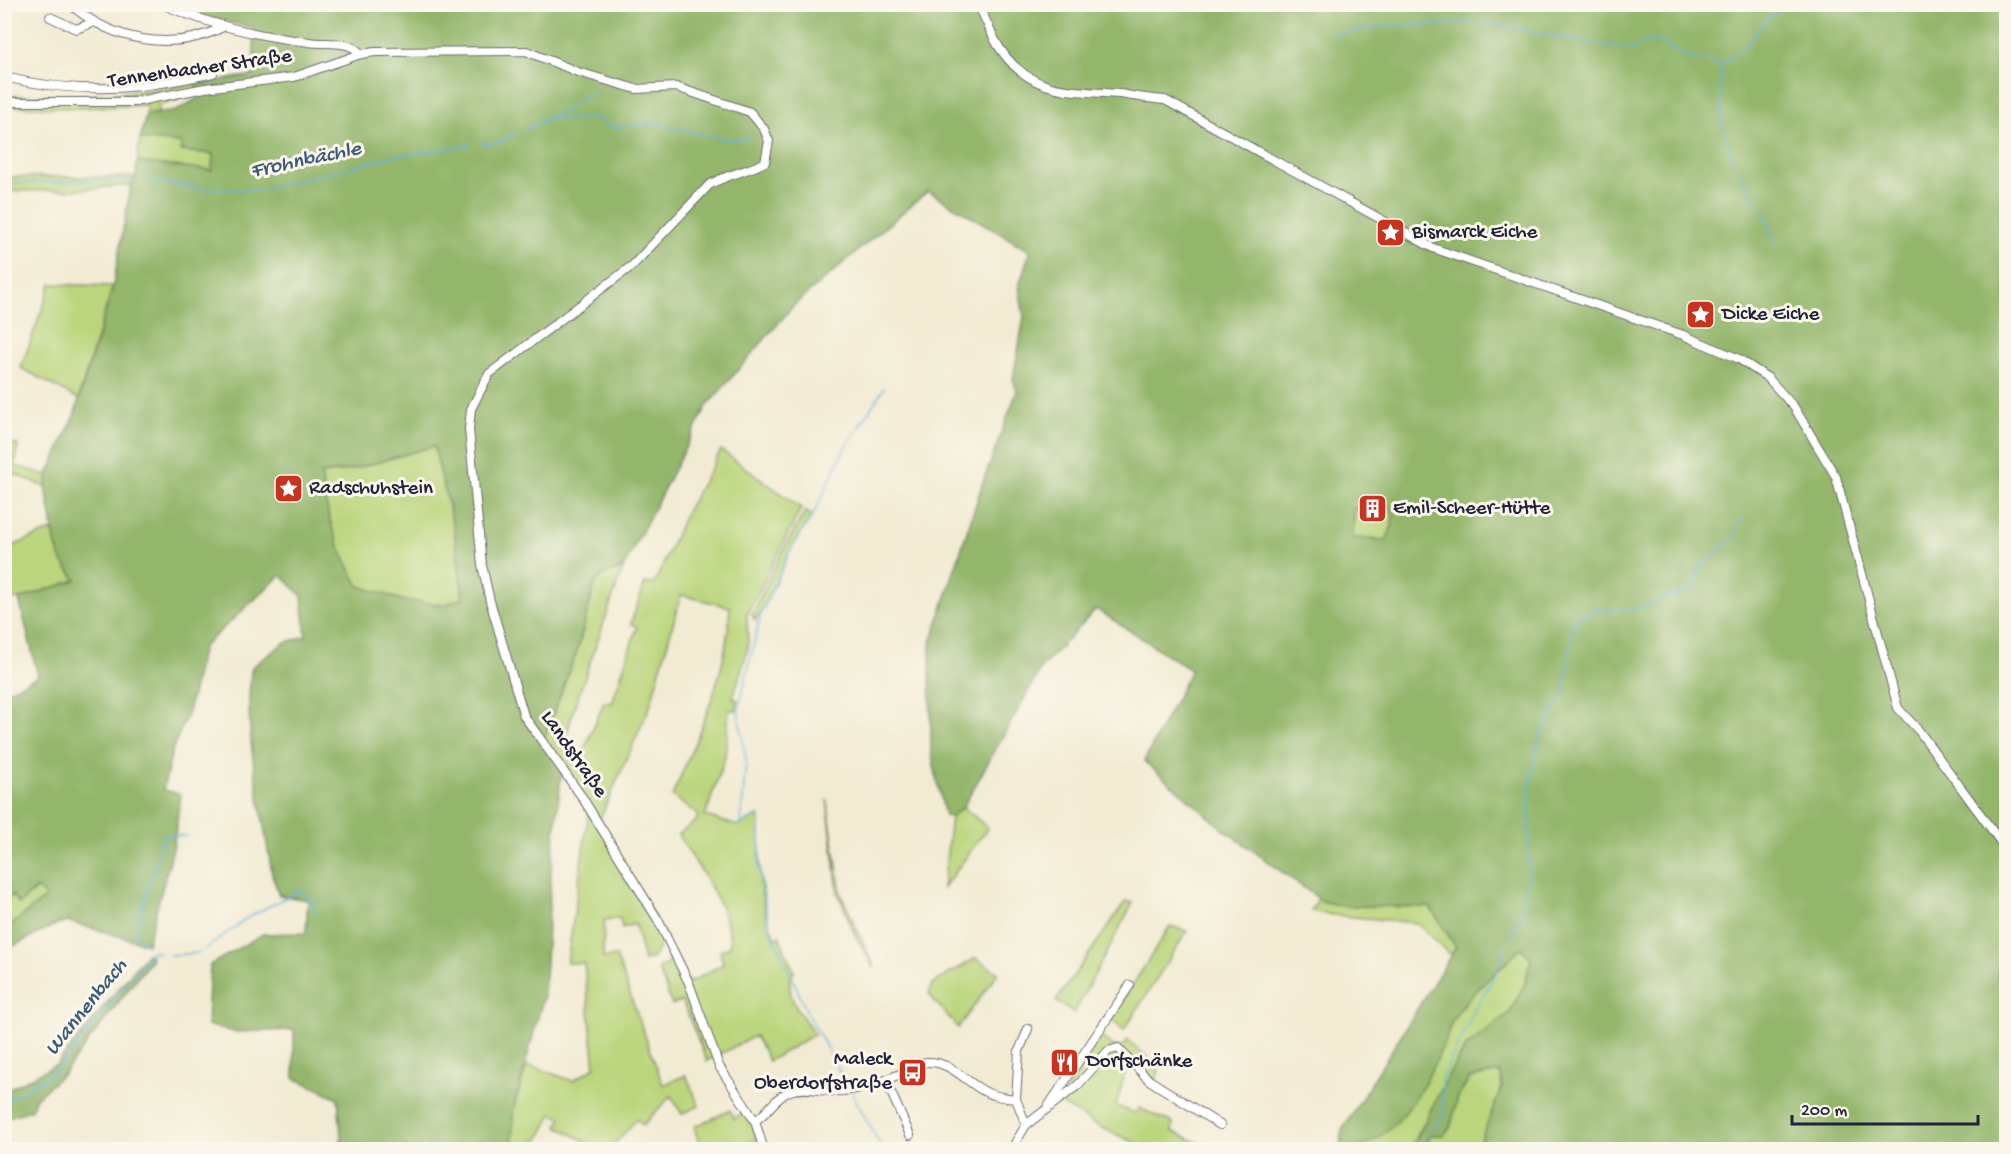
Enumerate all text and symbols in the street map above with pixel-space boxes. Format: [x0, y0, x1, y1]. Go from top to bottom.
street label: Tennenbacher Straße [106, 45, 295, 95]
water label: Frohnbächle [248, 136, 365, 185]
place icon: Bismarck Eiche [1375, 217, 1407, 249]
place label: Bismarck Eiche [1411, 221, 1539, 246]
place icon: Dicke Eiche [1685, 299, 1717, 331]
place label: Dicke Eiche [1720, 303, 1821, 328]
place icon: Radschuhstein [272, 473, 304, 505]
place label: Radschuhstein [309, 477, 433, 502]
building icon: Emil-Scheer-Hütte [1356, 493, 1388, 525]
place label: Emil-Scheer-Hütte [1393, 497, 1552, 522]
street label: Landstraße [534, 707, 613, 804]
water label: Wannenbach [40, 954, 134, 1062]
restaurant icon: Dorfschänke [1049, 1046, 1081, 1078]
place label: Maleck Oberdorfstraße [754, 1048, 895, 1097]
place label: Dorfschänke [1084, 1050, 1194, 1075]
bus stop icon: Maleck Oberdorfstraße [897, 1056, 929, 1088]
scale bar [1792, 1088, 1978, 1126]
text: 200 m [1801, 1101, 1848, 1122]

